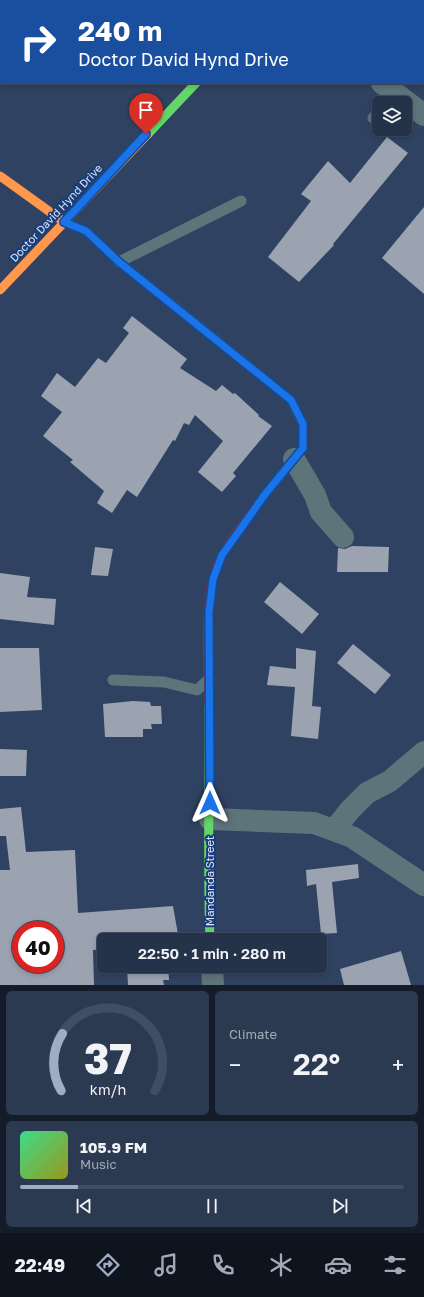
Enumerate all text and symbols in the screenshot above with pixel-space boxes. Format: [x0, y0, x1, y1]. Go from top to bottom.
text: 240 m [78, 14, 162, 47]
icon: right [12, 16, 64, 68]
text: Doctor David Hynd Drive [78, 48, 289, 70]
pin [129, 93, 163, 134]
map controls [372, 96, 412, 136]
button: layers [372, 96, 412, 136]
icon: arrive [135, 99, 157, 121]
street label: Doctor David Hynd Drive [7, 161, 104, 264]
position arrow [189, 782, 231, 824]
street label: Mandanda Street [203, 836, 216, 926]
speed limit sign: 40 [12, 921, 64, 973]
text: 22:50 · 1 min · 280 m [138, 944, 286, 962]
text: Climate [229, 1026, 277, 1042]
text: 37 [83, 1033, 132, 1083]
text: 22° [293, 1046, 340, 1082]
text: − [229, 1051, 241, 1078]
text: + [392, 1051, 404, 1078]
text: km/h [89, 1081, 126, 1098]
text: 105.9 FM [80, 1138, 147, 1156]
text: Music [80, 1156, 117, 1172]
icon: previous [73, 1195, 95, 1217]
icon: pause [201, 1195, 223, 1217]
icon: next [329, 1195, 351, 1217]
icon: directions [94, 1251, 122, 1279]
icon: music [152, 1251, 180, 1279]
icon: phone [209, 1251, 237, 1279]
icon: climate [267, 1251, 295, 1279]
icon: car [324, 1251, 352, 1279]
icon: filters [381, 1251, 409, 1279]
text: 22:49 [15, 1254, 65, 1276]

